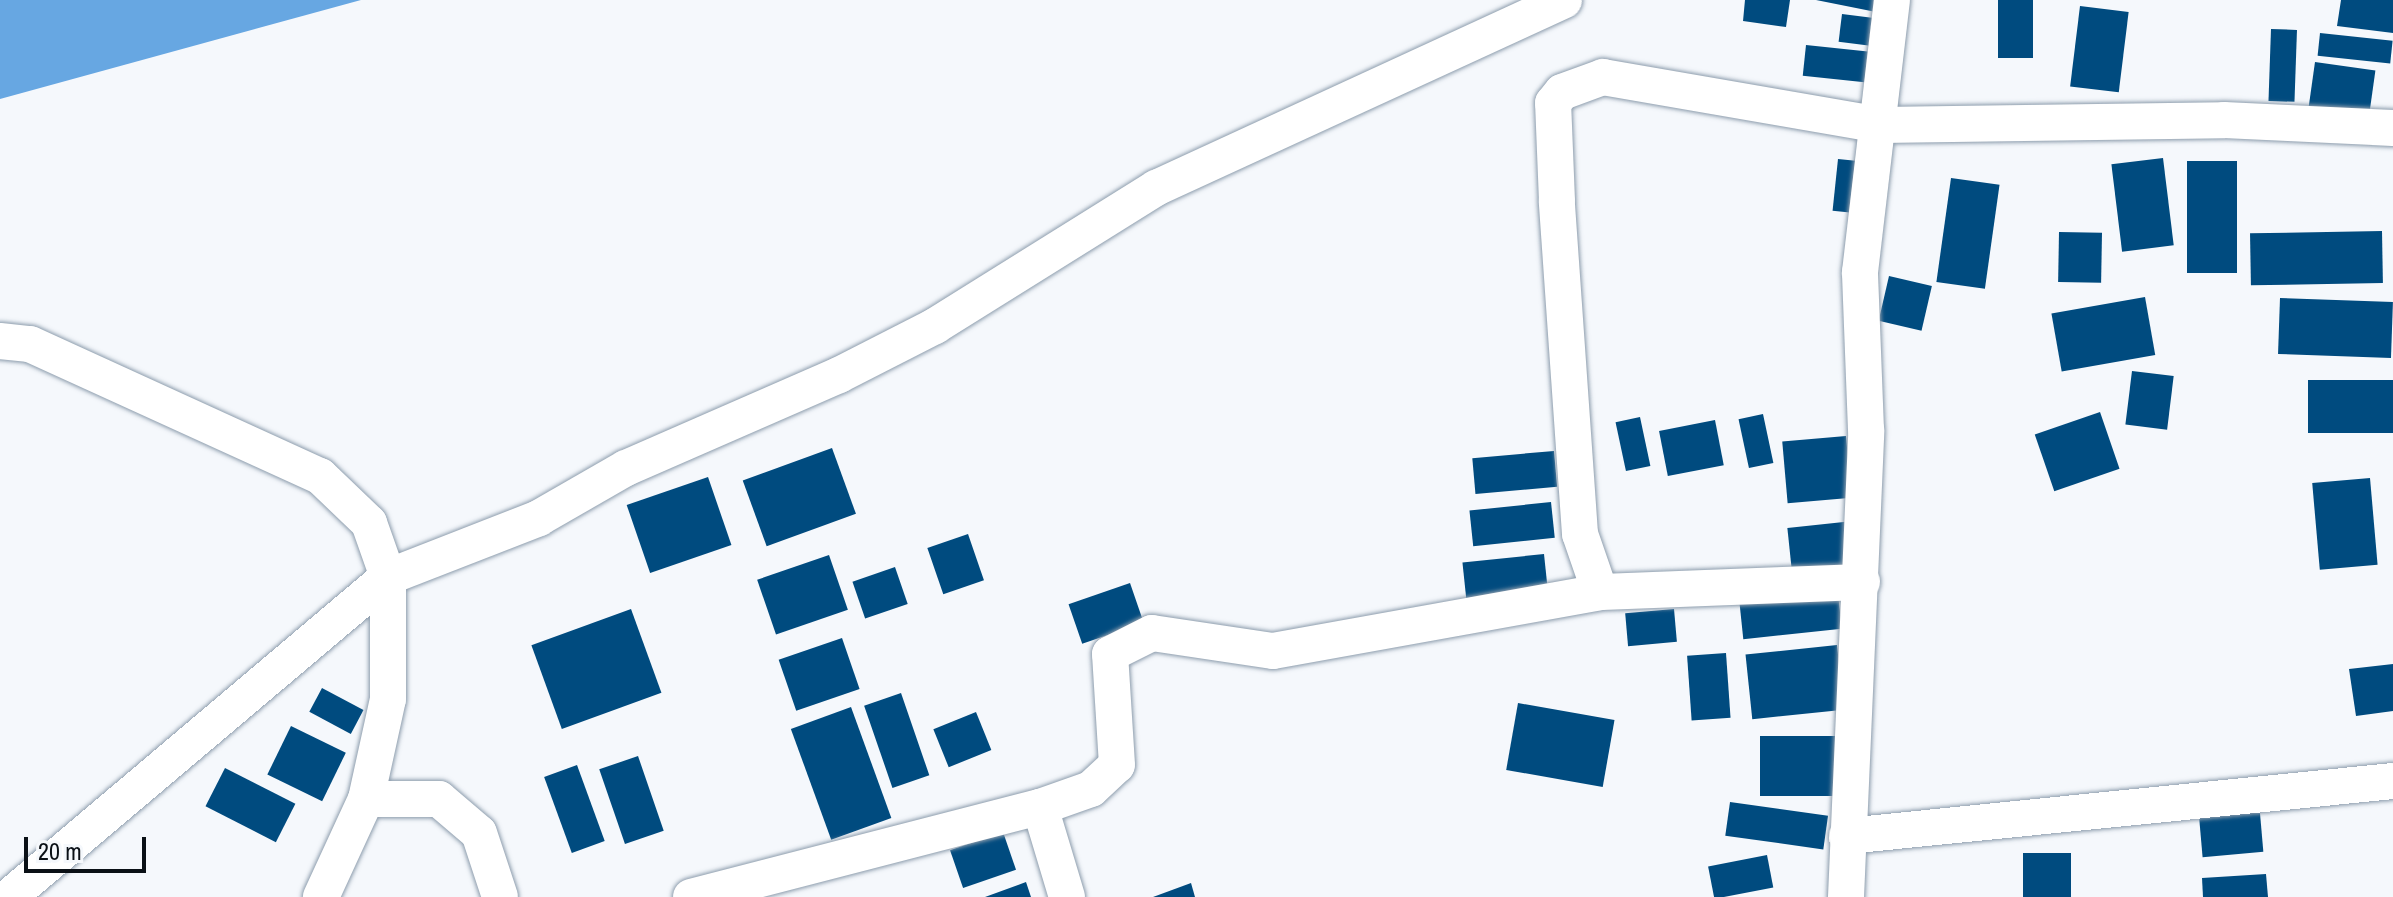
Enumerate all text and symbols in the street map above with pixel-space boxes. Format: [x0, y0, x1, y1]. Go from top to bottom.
scale bar [28, 821, 150, 871]
text: 20 m [38, 835, 82, 867]

